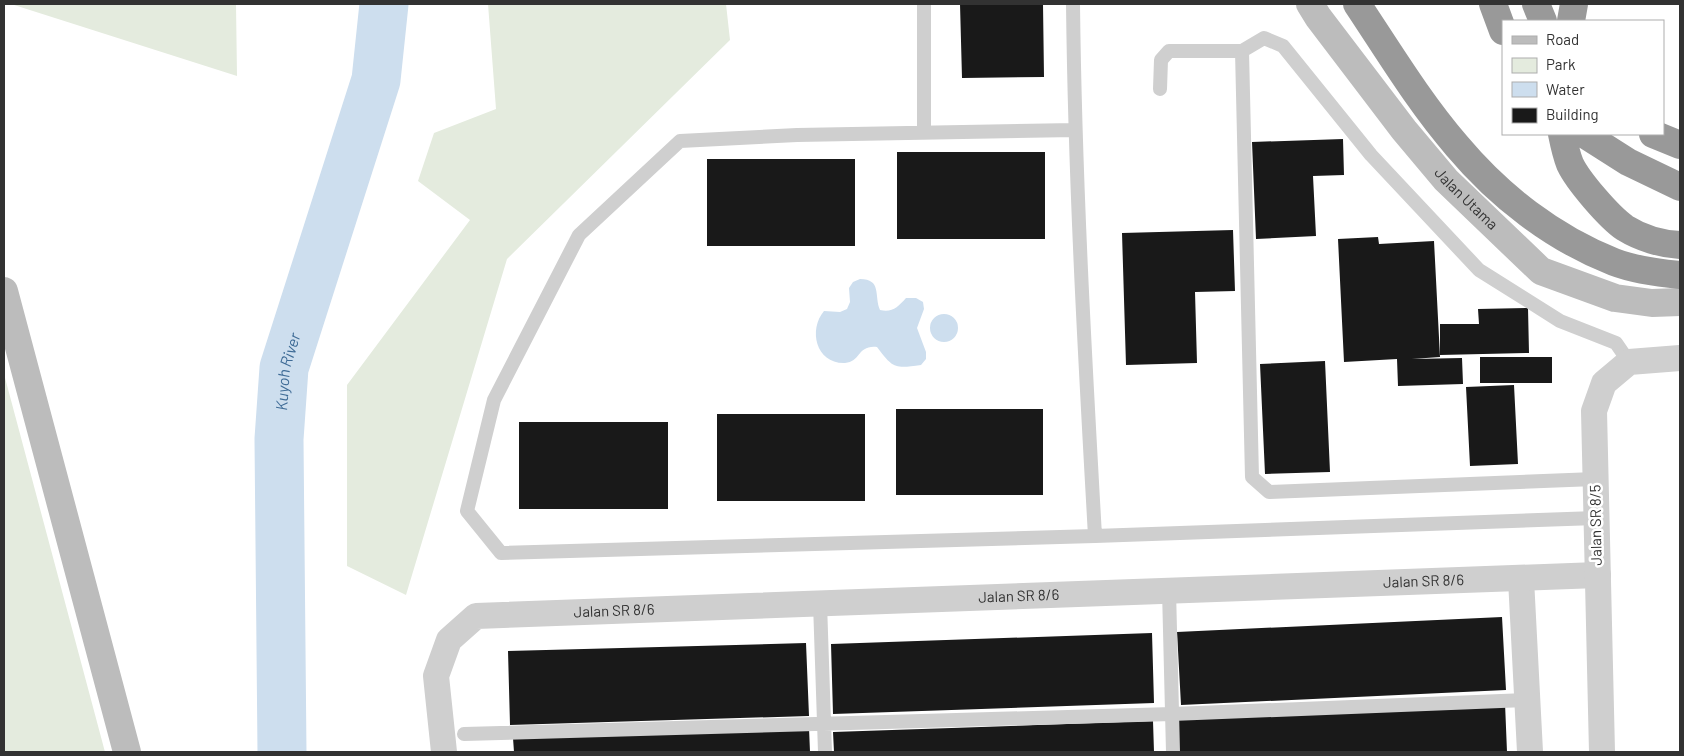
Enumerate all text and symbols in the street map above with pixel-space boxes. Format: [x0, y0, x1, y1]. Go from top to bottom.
legend [1502, 20, 1664, 135]
text: Road [1546, 30, 1579, 48]
text: Park [1546, 55, 1576, 73]
text: Water [1546, 80, 1585, 98]
text: Building [1546, 105, 1599, 123]
street label: Jalan Utama [1431, 163, 1502, 233]
water label: Kuyoh River [271, 329, 304, 411]
street label: Jalan SR 8/5 [1585, 484, 1605, 566]
street label: Jalan SR 8/6 [1383, 570, 1464, 591]
street label: Jalan SR 8/6 [978, 585, 1060, 606]
street label: Jalan SR 8/6 [573, 599, 655, 620]

